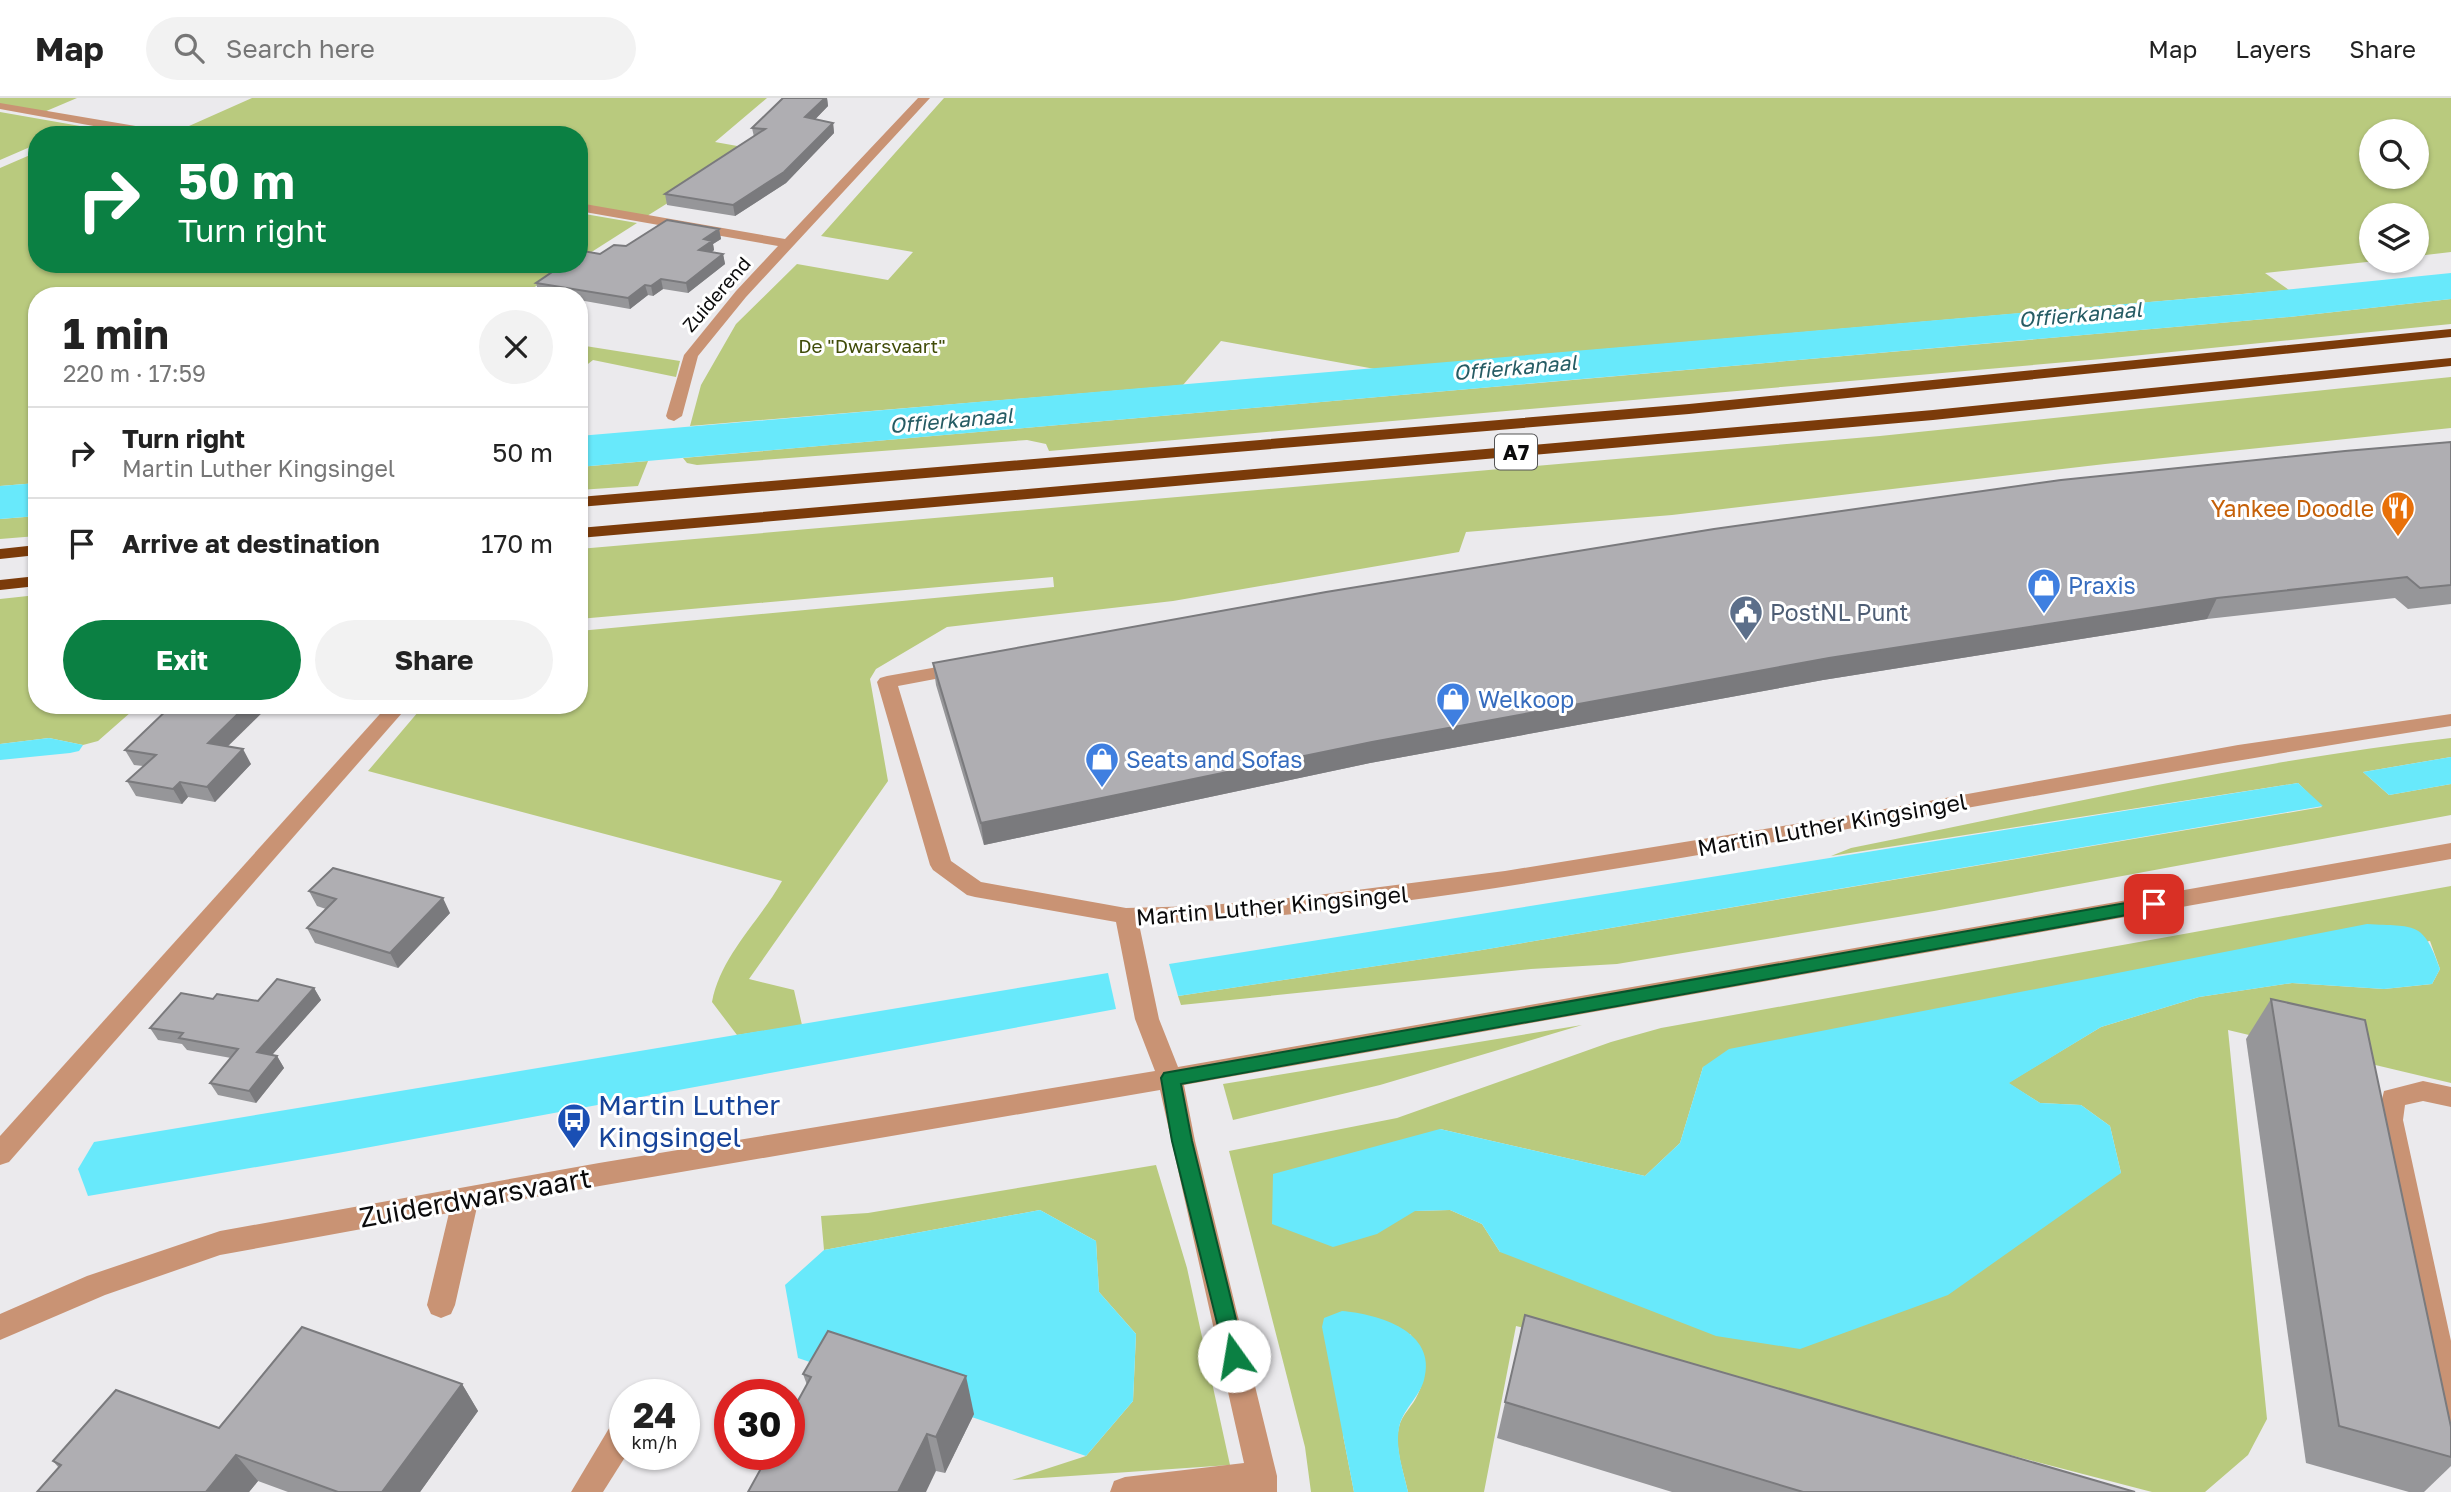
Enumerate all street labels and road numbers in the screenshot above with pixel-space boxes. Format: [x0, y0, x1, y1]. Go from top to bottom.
street label: Zuiderend [677, 252, 755, 336]
road number: A7 [1495, 434, 1537, 470]
street label: Martin Luther Kingsingel [1695, 787, 1969, 861]
street label: Martin Luther Kingsingel [1135, 879, 1409, 931]
street label: Zuiderdwarsvaart [356, 1160, 594, 1234]

